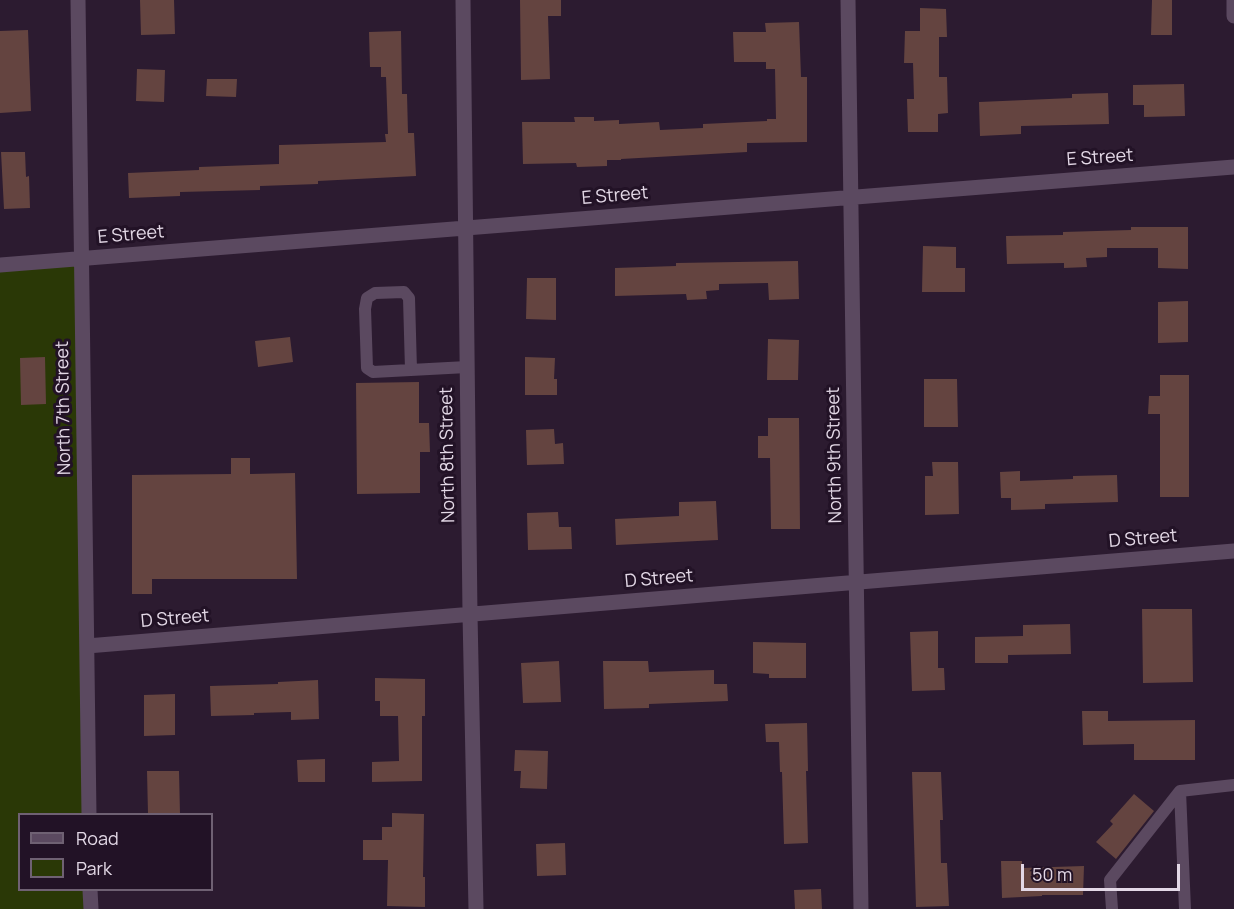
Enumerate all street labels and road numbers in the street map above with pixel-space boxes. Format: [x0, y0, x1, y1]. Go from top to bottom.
street label: E Street [1066, 145, 1134, 171]
street label: E Street [581, 182, 649, 210]
street label: E Street [97, 221, 165, 249]
street label: North 7th Street [52, 341, 76, 475]
street label: North 8th Street [436, 387, 460, 523]
street label: North 9th Street [823, 387, 847, 523]
street label: D Street [1108, 525, 1178, 553]
street label: D Street [624, 565, 694, 593]
street label: D Street [140, 605, 210, 633]

